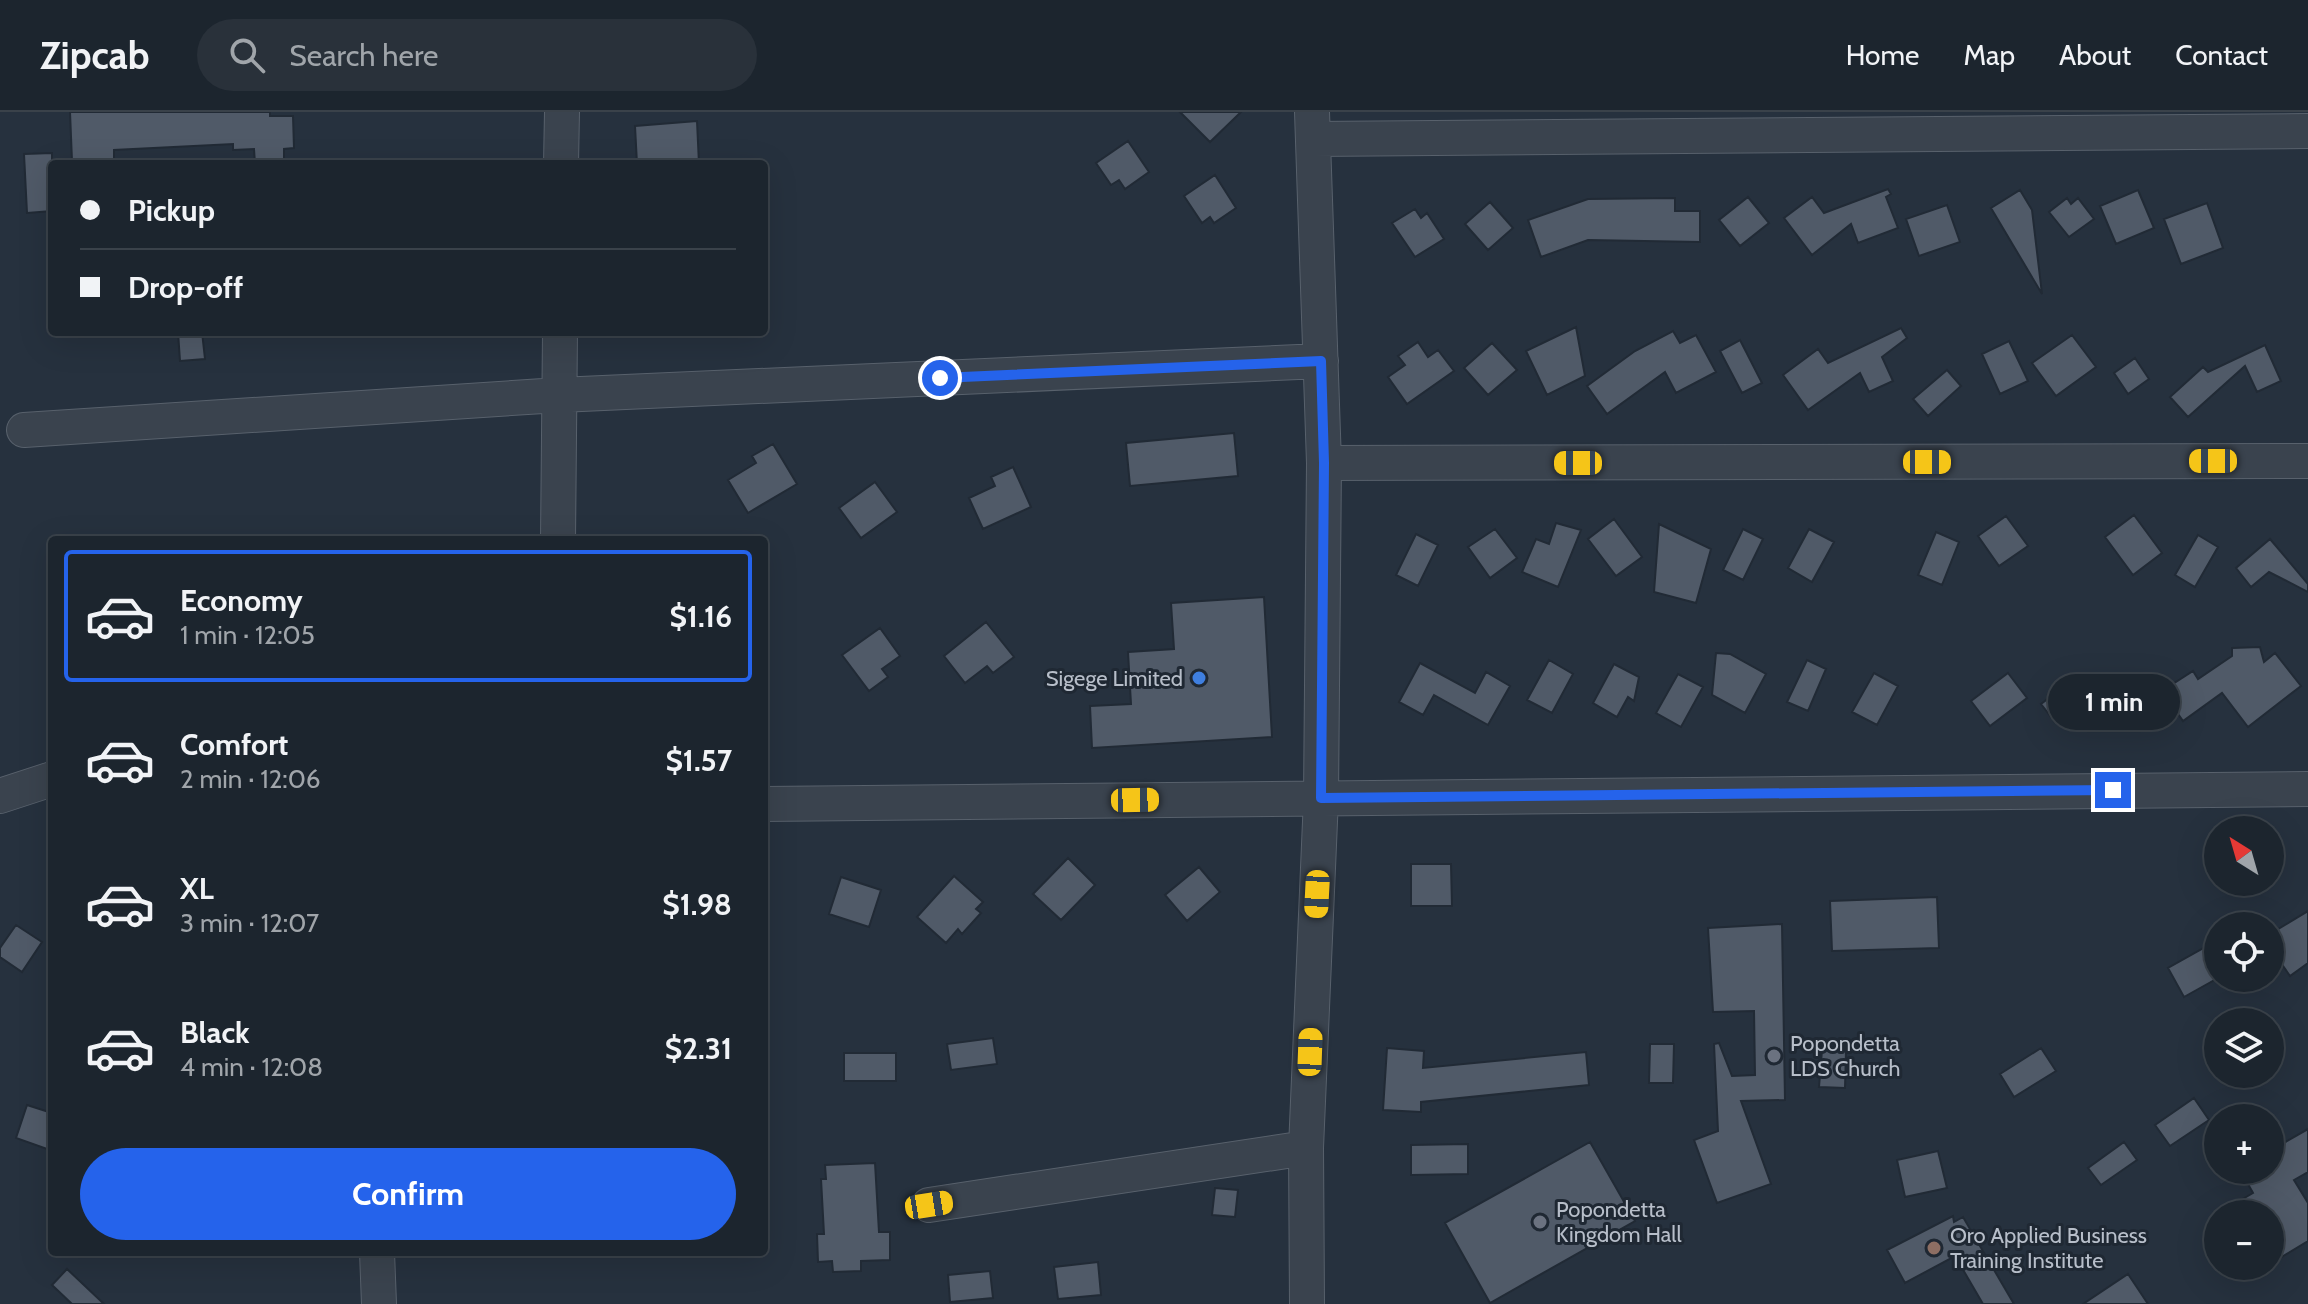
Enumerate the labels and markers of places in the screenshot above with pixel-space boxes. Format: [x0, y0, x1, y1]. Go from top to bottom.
place label: Sigege Limited [1046, 665, 1183, 692]
marker: Sigege Limited [1190, 669, 1208, 687]
place label: Popondetta LDS Church [1790, 1030, 1900, 1082]
marker: Popondetta LDS Church [1765, 1047, 1783, 1065]
place label: Popondetta Kingdom Hall [1556, 1196, 1683, 1248]
marker: Popondetta Kingdom Hall [1531, 1213, 1549, 1231]
place label: Oro Applied Business Training Institute [1950, 1222, 2147, 1274]
marker: Oro Applied Business Training Institute [1925, 1239, 1943, 1257]

